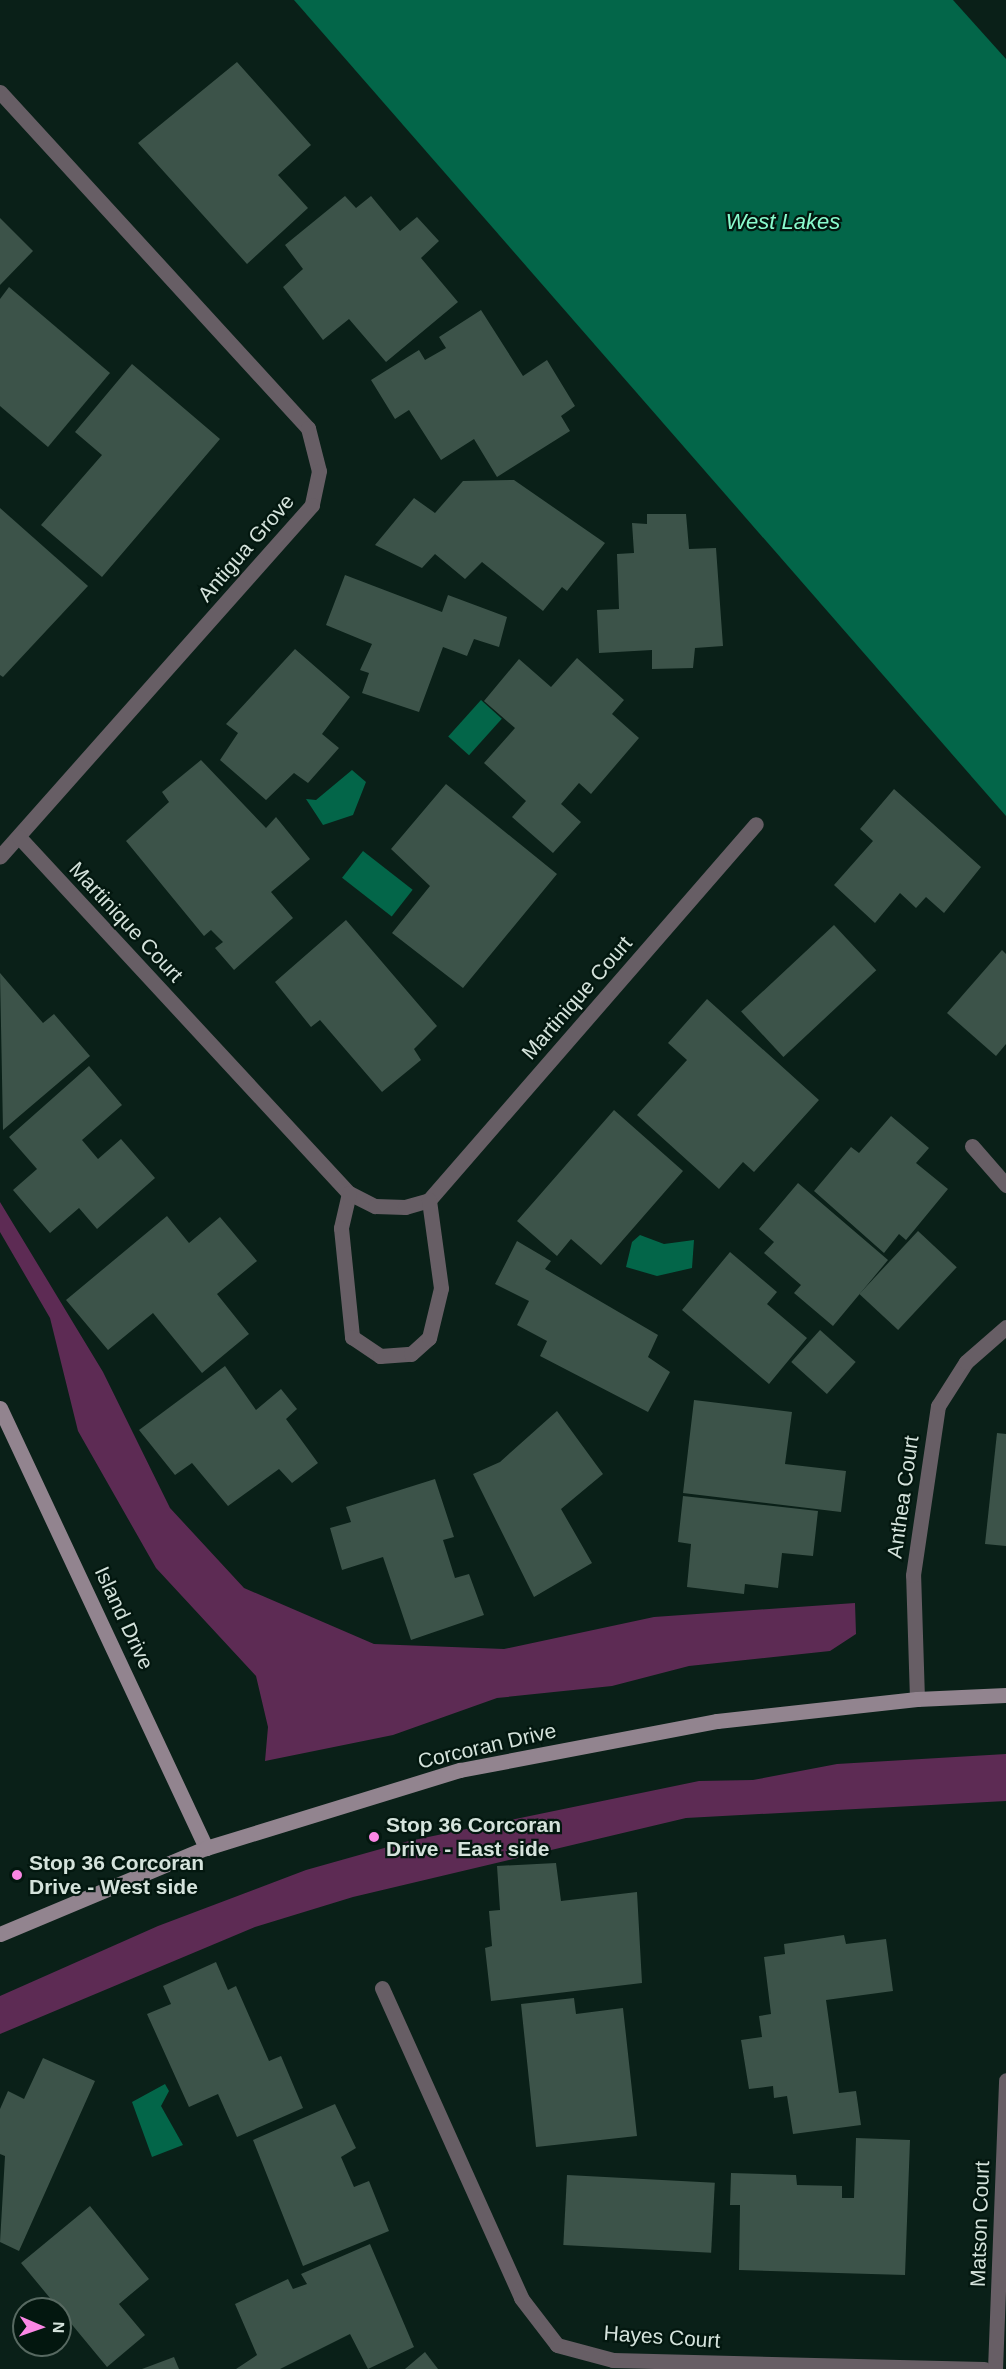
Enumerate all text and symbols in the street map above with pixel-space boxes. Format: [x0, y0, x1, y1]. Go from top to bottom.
water label: West Lakes [726, 209, 840, 235]
street label: Antigua Grove [192, 489, 300, 607]
street label: Martinique Court [64, 857, 188, 987]
street label: Martinique Court [517, 931, 637, 1065]
street label: Anthea Court [882, 1434, 924, 1560]
street label: Island Drive [89, 1562, 159, 1674]
street label: Corcoran Drive [415, 1718, 559, 1774]
place label: Stop 36 Corcoran Drive - East side [386, 1812, 561, 1862]
marker: Stop 36 Corcoran Drive - East side [367, 1830, 381, 1844]
place label: Stop 36 Corcoran Drive - West side [29, 1850, 204, 1900]
marker: Stop 36 Corcoran Drive - West side [10, 1868, 24, 1882]
street label: Matson Court [965, 2161, 995, 2287]
north arrow [12, 2297, 72, 2357]
street label: Hayes Court [603, 2320, 721, 2354]
text: N [50, 2322, 67, 2334]

